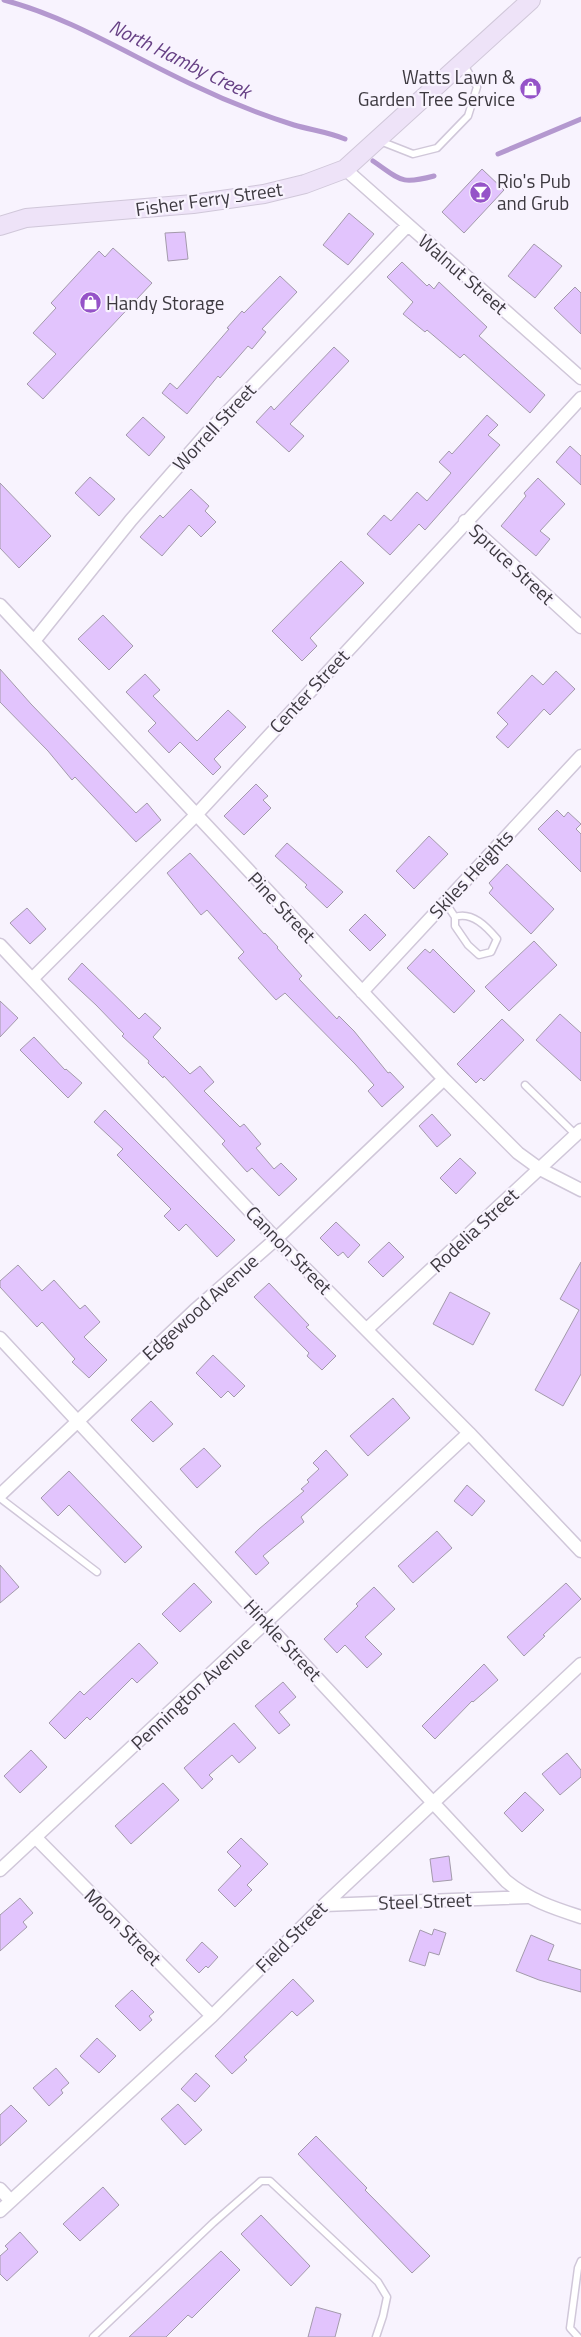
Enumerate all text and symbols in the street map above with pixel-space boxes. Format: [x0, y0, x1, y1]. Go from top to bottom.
water label: North Hamby Creek [104, 11, 258, 107]
place label: Watts Lawn & Garden Tree Service [358, 62, 515, 113]
shop icon: Watts Lawn & Garden Tree Service [519, 76, 543, 100]
place label: Rio's Pub and Grub [497, 166, 571, 217]
street label: Fisher Ferry Street [133, 174, 285, 223]
bar icon: Rio's Pub and Grub [469, 180, 493, 204]
street label: Walnut Street [412, 226, 515, 321]
place label: Handy Storage [106, 288, 224, 317]
shop icon: Handy Storage [78, 291, 102, 315]
street label: Worrell Street [165, 376, 262, 477]
street label: Spruce Street [463, 516, 562, 611]
street label: Center Street [262, 642, 356, 739]
street label: Skiles Heights [422, 823, 520, 925]
street label: Pine Street [242, 864, 323, 949]
street label: Rodelia Street [423, 1180, 525, 1279]
street label: Cannon Street [239, 1199, 339, 1301]
street label: Edgewood Avenue [135, 1246, 264, 1367]
street label: Hinkle Street [237, 1592, 329, 1688]
street label: Pennington Avenue [124, 1629, 258, 1756]
street label: Moon Street [78, 1881, 169, 1972]
street label: Steel Street [378, 1884, 473, 1917]
street label: Field Street [248, 1894, 333, 1979]

